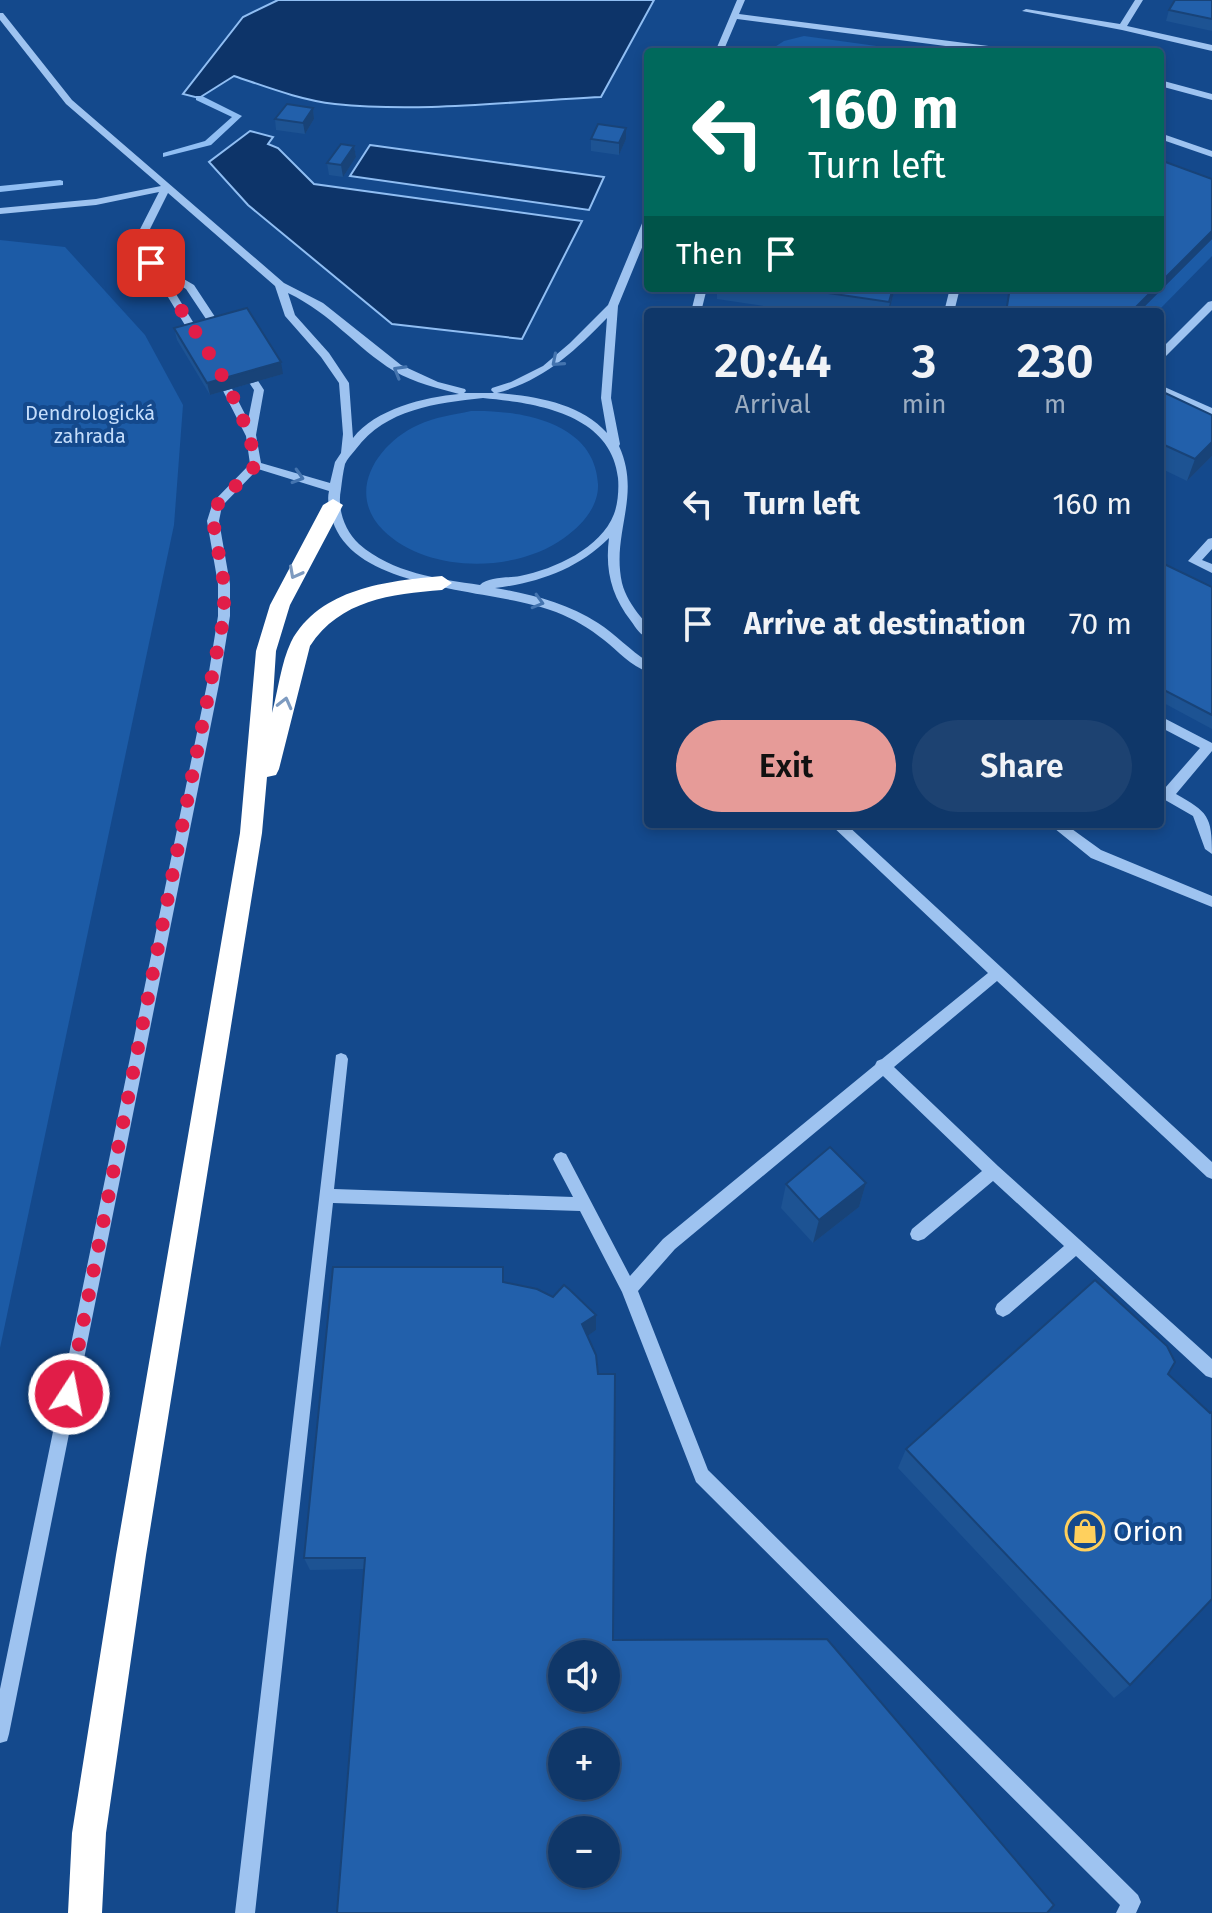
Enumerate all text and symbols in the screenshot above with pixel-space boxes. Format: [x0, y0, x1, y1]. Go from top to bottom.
text: 160 m [808, 76, 959, 143]
icon: left [676, 80, 780, 184]
text: Turn left [808, 144, 946, 188]
pin [117, 229, 185, 297]
icon: arrive [759, 232, 803, 276]
text: Then [676, 236, 743, 272]
icon: arrive [129, 241, 173, 285]
text: 20:44 [714, 332, 831, 390]
text: 3 [912, 332, 936, 390]
text: 230 [1017, 332, 1094, 390]
one-way arrow [552, 351, 567, 366]
one-way arrow [394, 365, 408, 380]
text: Arrival [735, 389, 811, 420]
text: min [902, 389, 947, 420]
text: m [1044, 389, 1066, 420]
park label: Dendrologická zahrada [25, 401, 155, 448]
one-way arrow [291, 468, 305, 484]
icon: left [676, 482, 720, 526]
text: Turn left [744, 486, 860, 522]
text: 160 m [1053, 486, 1132, 522]
one-way arrow [290, 565, 305, 579]
one-way arrow [530, 593, 544, 609]
icon: arrive [676, 602, 720, 646]
text: Arrive at destination [744, 606, 1026, 642]
text: 70 m [1069, 606, 1132, 642]
one-way arrow [275, 697, 292, 711]
button: Exit [676, 720, 896, 812]
button: Share [912, 720, 1132, 812]
position arrow [27, 1352, 111, 1436]
shop icon: Orion [1064, 1510, 1106, 1552]
place label: Orion [1113, 1515, 1184, 1548]
map controls [548, 1640, 620, 1888]
button: sound [548, 1640, 620, 1712]
button: + [548, 1728, 620, 1800]
button: − [548, 1816, 620, 1888]

